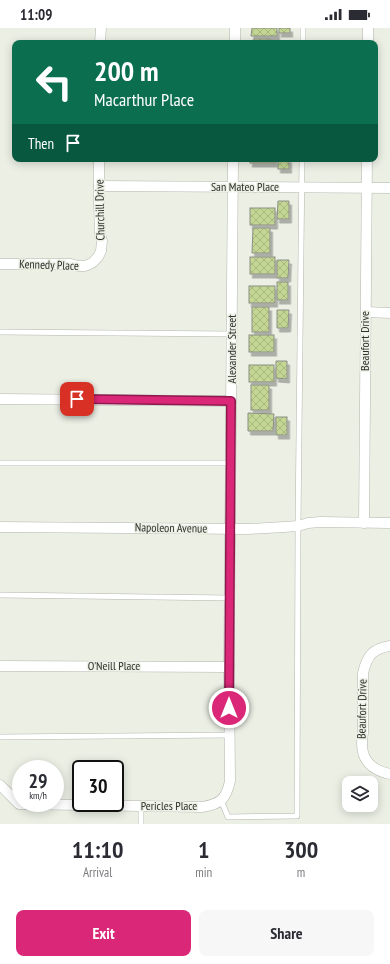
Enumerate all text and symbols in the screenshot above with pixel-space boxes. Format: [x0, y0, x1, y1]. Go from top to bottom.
text: 11:09 [20, 5, 52, 24]
text: 200 m [94, 52, 158, 89]
icon: left [28, 56, 80, 108]
text: Macarthur Place [94, 88, 194, 111]
icon: arrive [62, 132, 84, 154]
text: Then [28, 134, 54, 153]
street label: Churchill Drive [91, 179, 108, 241]
street label: San Mateo Place [211, 179, 279, 194]
street label: Kennedy Place [19, 256, 79, 273]
street label: Beaufort Drive [357, 311, 372, 371]
street label: Alexander Street [224, 314, 239, 384]
pin [60, 382, 94, 416]
icon: arrive [66, 388, 88, 410]
street label: Napoleon Avenue [135, 519, 207, 536]
street label: O'Neill Place [88, 658, 140, 673]
street label: Beaufort Drive [353, 679, 370, 739]
position arrow [208, 687, 250, 729]
speed limit sign: 30 [72, 760, 124, 812]
text: 29 [28, 768, 48, 794]
map controls [342, 776, 378, 812]
button: layers [342, 776, 378, 812]
text: km/h [29, 789, 47, 802]
street label: Pericles Place [141, 798, 197, 813]
text: 11:10 [72, 834, 124, 865]
text: 1 [198, 834, 209, 865]
text: 300 [284, 834, 318, 865]
text: Arrival [83, 864, 112, 881]
text: min [195, 864, 212, 881]
text: m [297, 864, 305, 881]
button: Exit [16, 910, 191, 956]
button: Share [199, 910, 374, 956]

